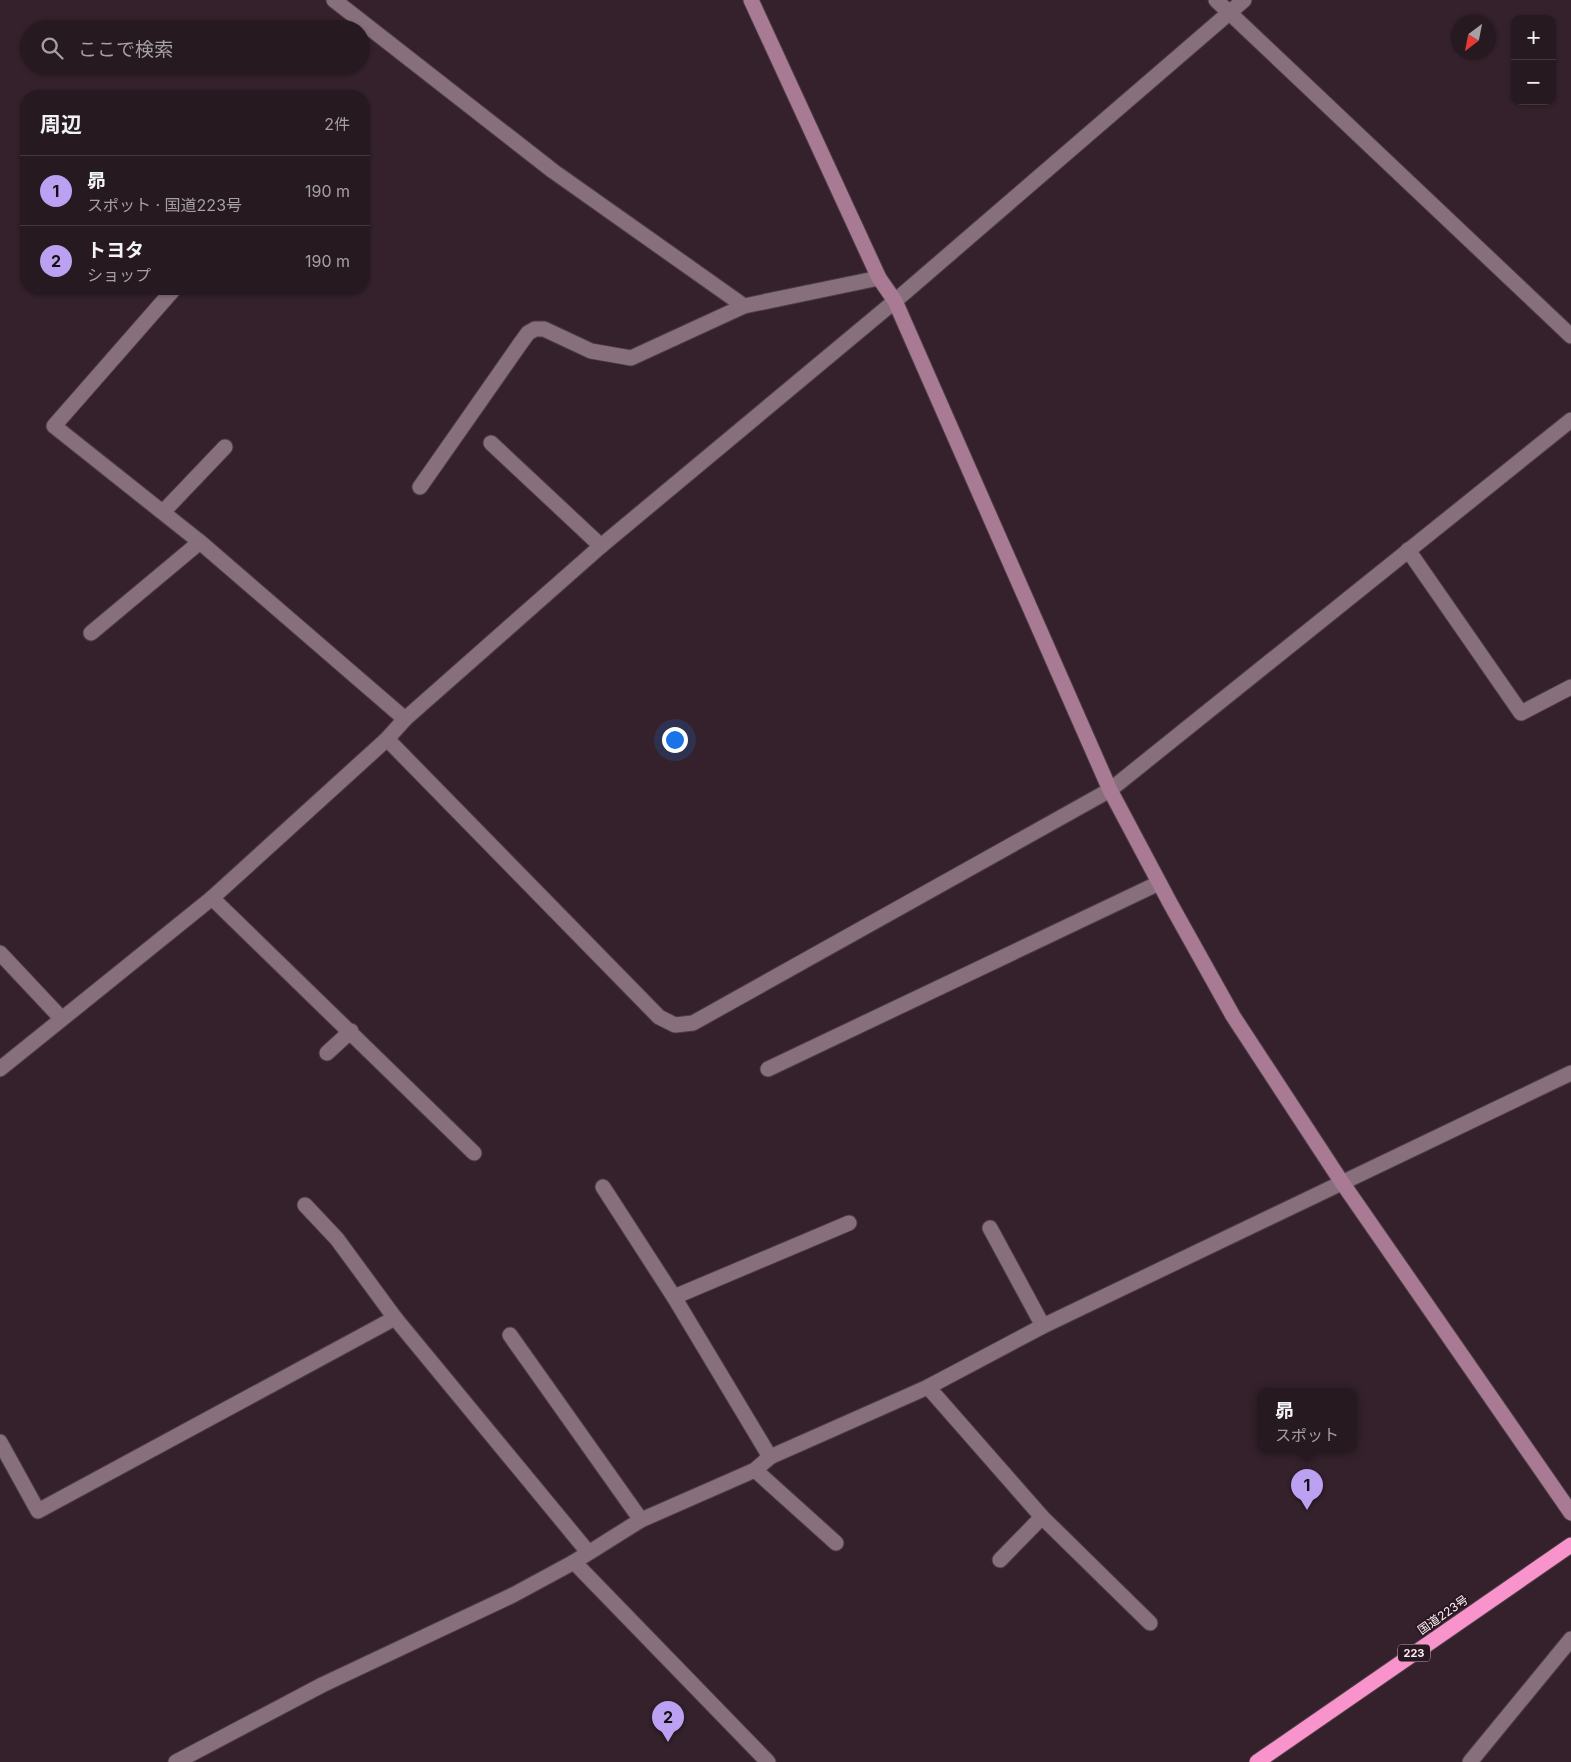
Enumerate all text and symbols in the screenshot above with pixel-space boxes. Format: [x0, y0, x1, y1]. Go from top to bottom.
north arrow [1451, 15, 1496, 60]
map controls [1511, 15, 1556, 105]
button: + [1511, 15, 1556, 60]
search box [20, 20, 370, 75]
icon: search [38, 34, 66, 62]
text: ここで検索 [78, 38, 173, 61]
button: − [1511, 60, 1556, 105]
text: 周辺 [40, 112, 82, 137]
text: 2件 [324, 114, 350, 134]
text: 昴 [87, 169, 106, 192]
text: 1 [53, 181, 59, 201]
text: 190 m [305, 181, 350, 201]
text: スポット · 国道223号 [87, 195, 242, 215]
text: トヨタ [87, 239, 144, 262]
text: 2 [51, 251, 61, 271]
text: 190 m [305, 251, 350, 271]
text: ショップ [87, 265, 151, 285]
your location [662, 727, 688, 753]
popup [1257, 1388, 1357, 1453]
text: 昴 [1275, 1399, 1294, 1422]
text: スポット [1275, 1425, 1339, 1445]
pin: 1 [1291, 1469, 1323, 1510]
street label: 国道223号 [1415, 1592, 1471, 1637]
road number: 223 [1398, 1645, 1430, 1662]
pin: 2 [652, 1701, 684, 1742]

